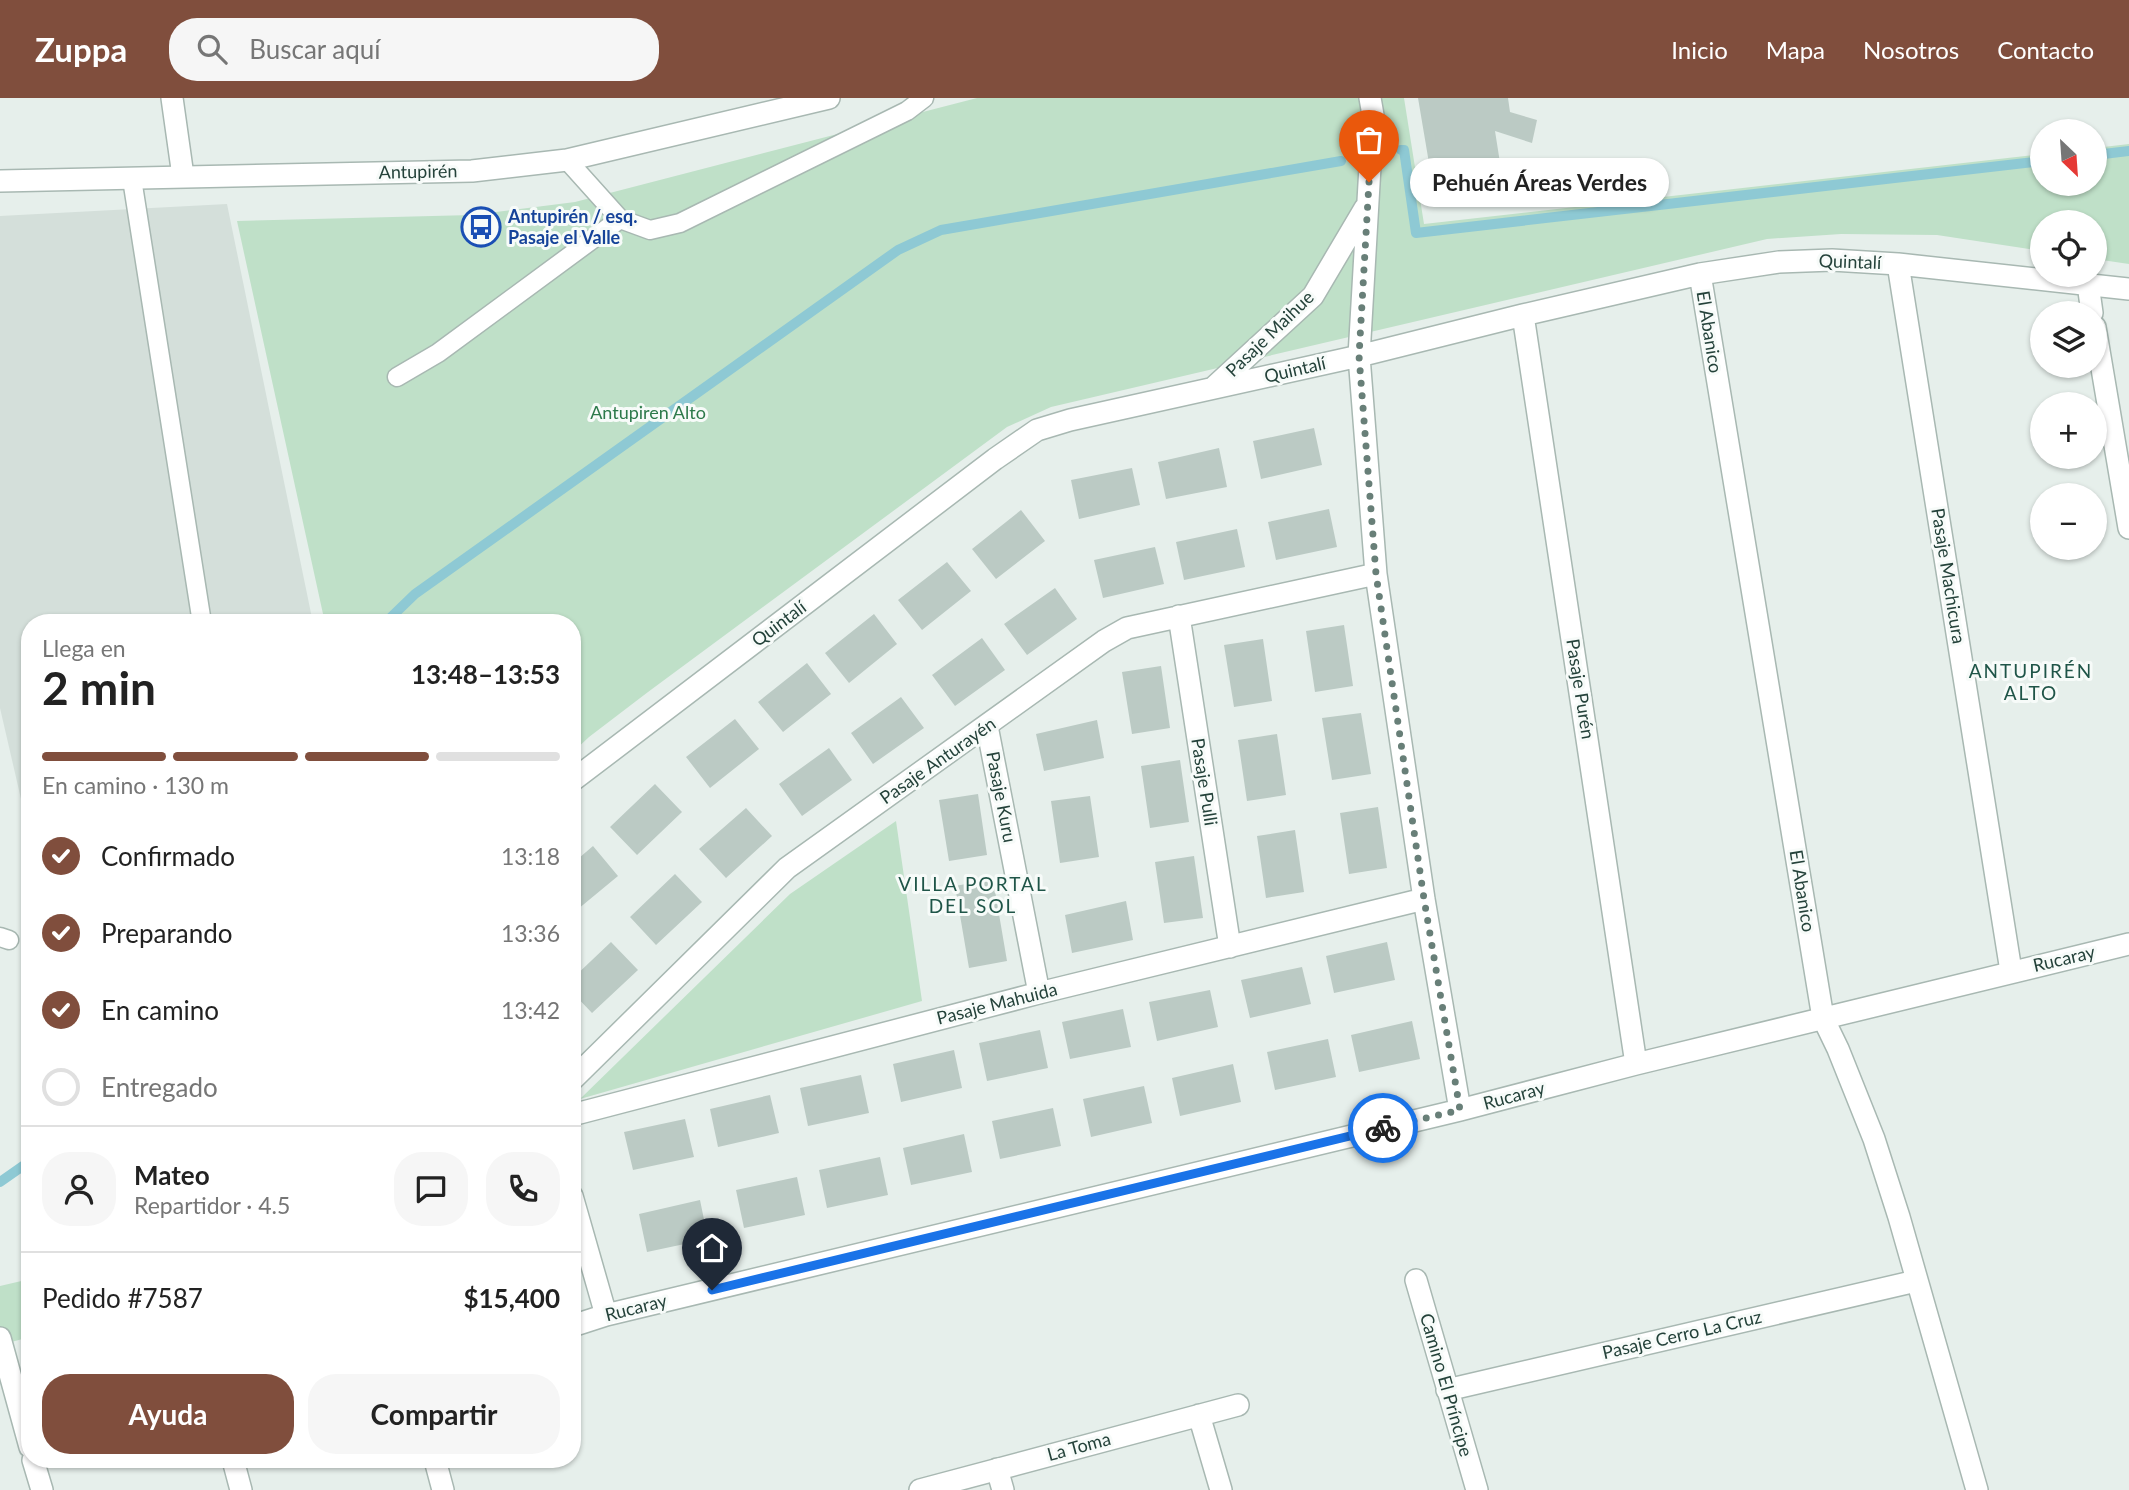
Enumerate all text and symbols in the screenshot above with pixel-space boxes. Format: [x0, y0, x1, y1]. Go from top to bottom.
search box [169, 18, 659, 81]
text: Zuppa [35, 29, 127, 69]
icon: search [193, 30, 231, 68]
text: Buscar aquí [249, 33, 381, 65]
text: Inicio [1671, 35, 1728, 64]
text: Mapa [1766, 35, 1825, 64]
text: Nosotros [1863, 35, 1959, 64]
text: Contacto [1997, 35, 2094, 64]
pin [1339, 110, 1399, 182]
north arrow [2030, 119, 2107, 196]
map controls [2030, 119, 2107, 560]
icon: bag [1350, 121, 1388, 159]
callout: Pehuén Áreas Verdes [1411, 158, 1670, 206]
street label: Antupirén [378, 159, 458, 183]
text: Pehuén Áreas Verdes [1432, 168, 1647, 196]
place label: Antupirén / esq. Pasaje el Valle [507, 205, 638, 248]
bus stop icon: Antupirén / esq. Pasaje el Valle [460, 206, 502, 248]
button: locate [2030, 210, 2107, 287]
street label: Quintalí [1818, 249, 1882, 273]
street label: Pasaje Maihue [1221, 286, 1318, 381]
street label: El Abanico [1693, 289, 1727, 374]
button: layers [2030, 301, 2107, 378]
street label: Quintalí [1262, 351, 1328, 387]
button: + [2030, 392, 2107, 469]
park label: Antupiren Alto [590, 401, 706, 423]
button: − [2030, 483, 2107, 560]
street label: Pasaje Machicura [1927, 506, 1971, 645]
street label: Quintalí [747, 595, 811, 651]
text: Llega en [42, 634, 126, 662]
street label: Pasaje Purén [1562, 637, 1600, 741]
text: 13:48–13:53 [411, 658, 560, 690]
district label: ANTUPIRÉN ALTO [1969, 659, 2093, 704]
text: 2 min [42, 660, 156, 715]
street label: Pasaje Anturayén [875, 712, 1000, 808]
street label: Pasaje Pulli [1187, 737, 1223, 827]
street label: Pasaje Kuru [982, 749, 1022, 844]
text: En camino · 130 m [42, 771, 229, 799]
icon: check [42, 837, 80, 875]
text: Confirmado [101, 840, 235, 872]
text: 13:18 [501, 842, 560, 870]
street label: El Abanico [1786, 848, 1820, 933]
district label: VILLA PORTAL DEL SOL [898, 872, 1048, 917]
icon: check [42, 914, 80, 952]
text: Preparando [101, 917, 233, 949]
text: 13:36 [501, 919, 560, 947]
street label: Rucaray [2031, 940, 2098, 976]
street label: Pasaje Mahuida [934, 977, 1059, 1029]
icon: check [42, 991, 80, 1029]
text: En camino [101, 994, 219, 1026]
text: 13:42 [501, 996, 560, 1024]
text: Entregado [101, 1071, 218, 1103]
street label: Rucaray [1481, 1076, 1548, 1114]
courier [1348, 1093, 1418, 1163]
icon: bike [1364, 1109, 1402, 1147]
button: person [42, 1152, 116, 1226]
button: chat [394, 1152, 468, 1226]
button: phone [486, 1152, 560, 1226]
text: Mateo [134, 1159, 210, 1191]
text: Repartidor · 4.5 [134, 1191, 290, 1219]
pin [682, 1218, 742, 1290]
icon: home [693, 1229, 731, 1267]
text: Pedido #7587 [42, 1282, 203, 1314]
text: $15,400 [463, 1282, 560, 1314]
street label: Rucaray [603, 1289, 670, 1325]
street label: Pasaje Cerro La Cruz [1600, 1305, 1764, 1363]
street label: Camino El Príncipe [1416, 1310, 1478, 1459]
button: Ayuda [42, 1374, 294, 1454]
button: Compartir [308, 1374, 560, 1454]
street label: La Toma [1045, 1427, 1113, 1465]

